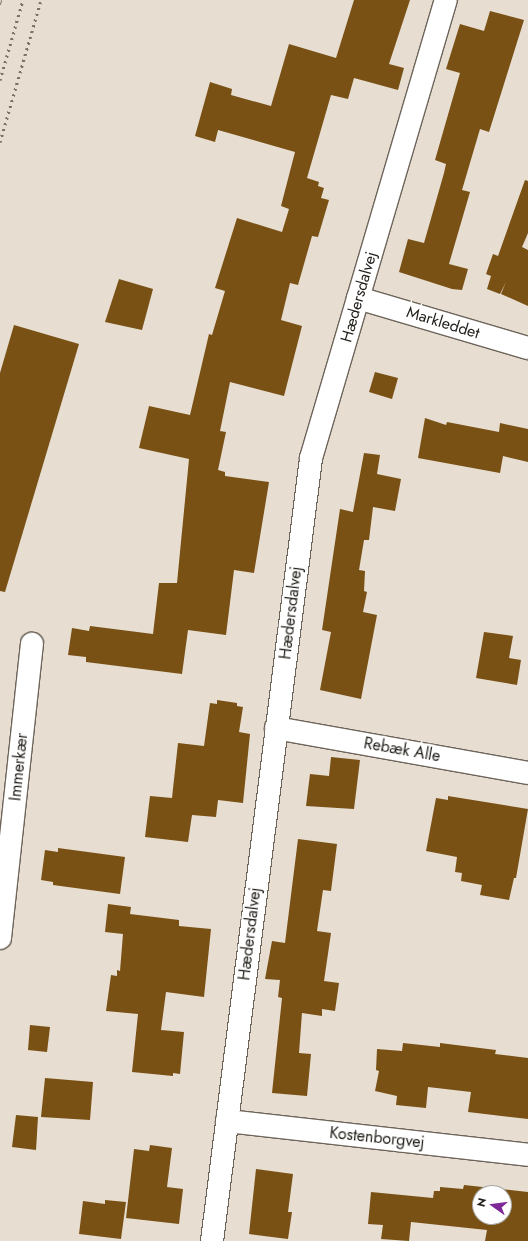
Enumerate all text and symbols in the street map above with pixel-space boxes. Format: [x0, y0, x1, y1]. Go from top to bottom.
street label: Hædersdalvej [337, 249, 381, 345]
street label: Markleddet [404, 303, 482, 343]
street label: Hædersdalvej [276, 565, 306, 661]
street label: Immerkær [6, 732, 32, 802]
street label: Rebæk Alle [362, 734, 442, 766]
street label: Hædersdalvej [235, 886, 265, 982]
street label: Kostenborgvej [329, 1123, 425, 1153]
north arrow [472, 1185, 512, 1225]
text: N [473, 1196, 490, 1209]

